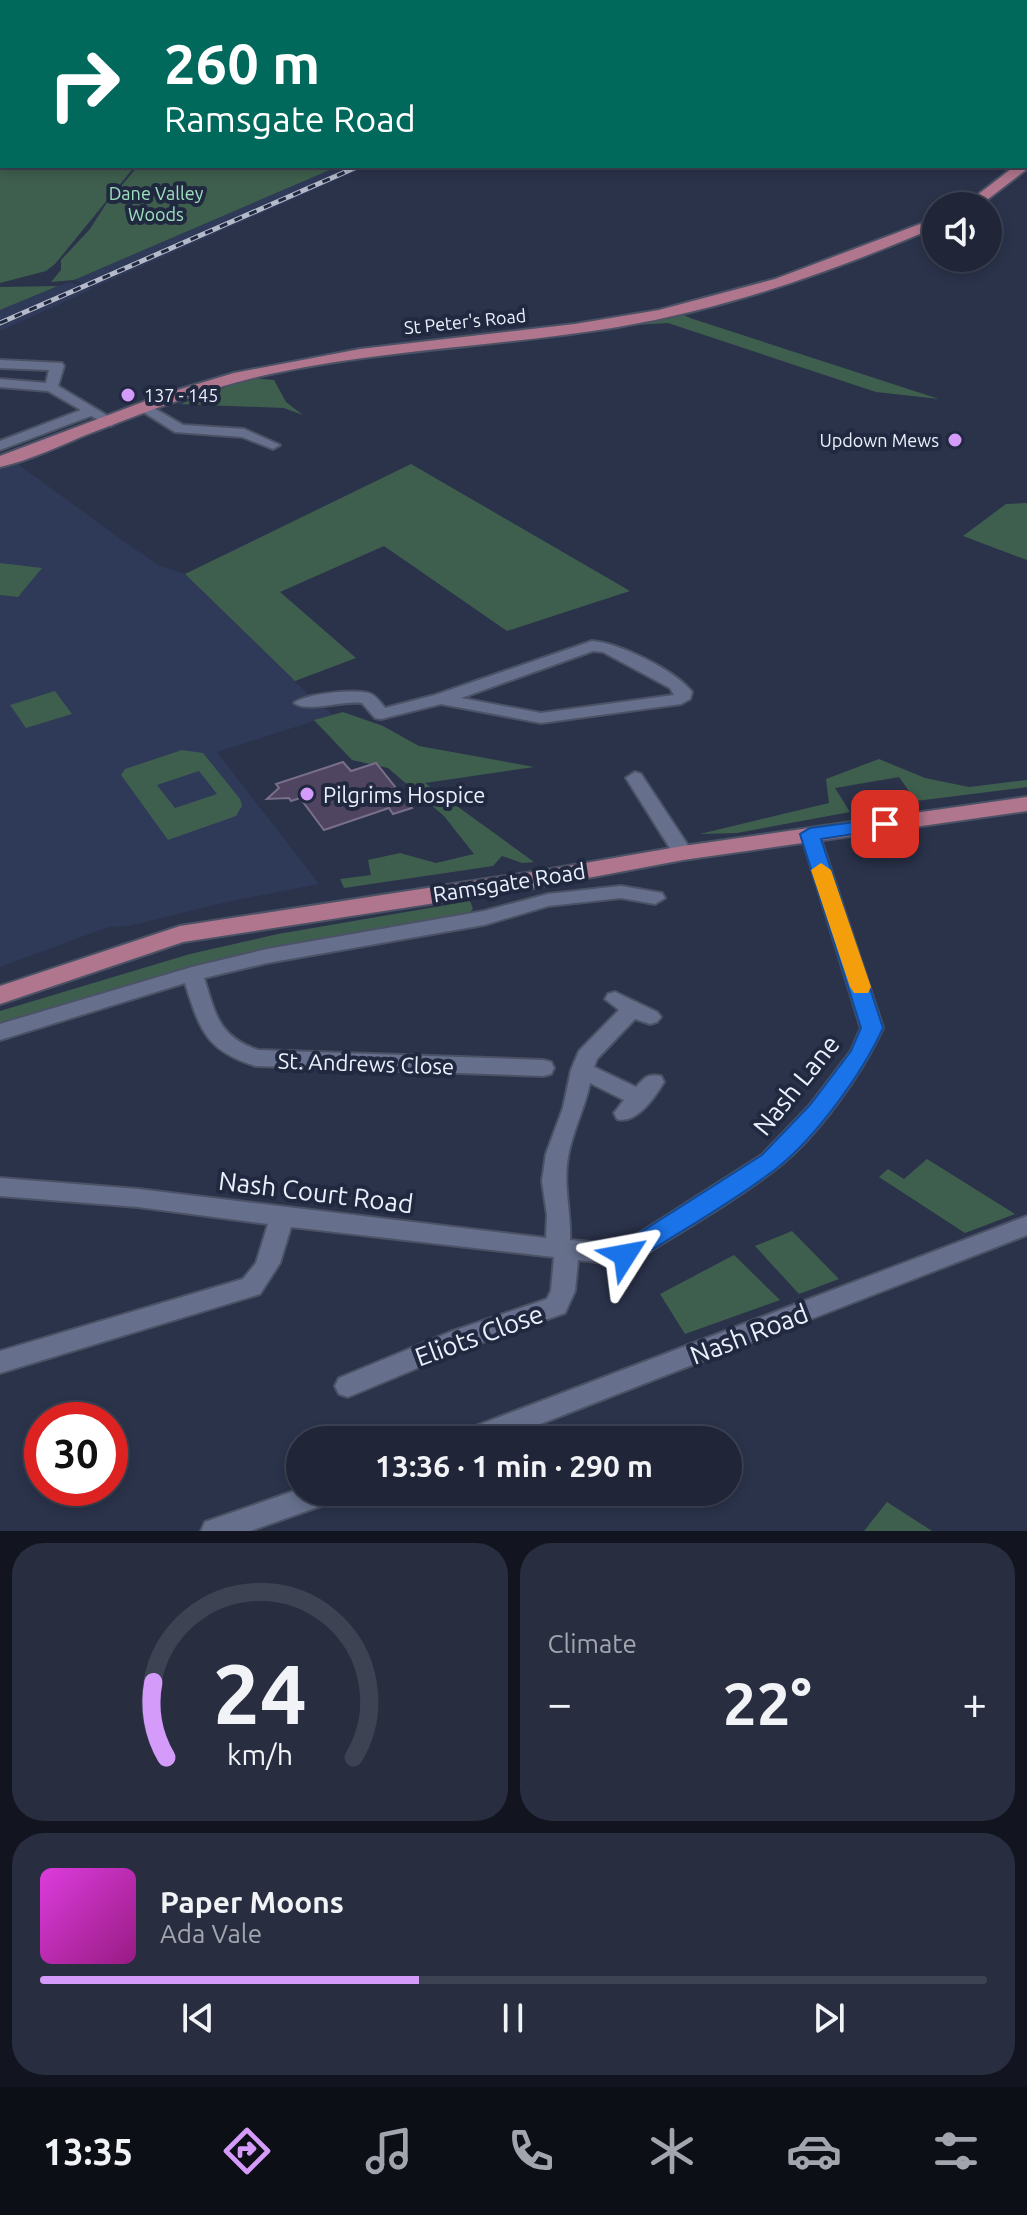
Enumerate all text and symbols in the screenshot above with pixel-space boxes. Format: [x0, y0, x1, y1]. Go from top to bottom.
icon: right [32, 32, 136, 136]
text: 260 m [164, 32, 320, 95]
text: Ramsgate Road [164, 98, 416, 139]
park label: Dane Valley Woods [109, 183, 204, 224]
map controls [922, 192, 1002, 272]
button: sound [922, 192, 1002, 272]
street label: St Peter's Road [403, 305, 527, 337]
place label: 137 - 145 [144, 385, 218, 405]
marker: 137 - 145 [119, 386, 137, 404]
place label: Updown Mews [819, 430, 939, 450]
marker: Updown Mews [946, 431, 964, 449]
place label: Pilgrims Hospice [323, 782, 485, 807]
marker: Pilgrims Hospice [298, 785, 316, 803]
pin [851, 790, 919, 858]
icon: arrive [863, 802, 907, 846]
street label: Ramsgate Road [431, 858, 587, 906]
street label: Nash Lane [747, 1029, 845, 1141]
street label: St. Andrews Close [277, 1047, 455, 1079]
street label: Nash Court Road [217, 1166, 415, 1218]
position arrow [583, 1213, 667, 1297]
street label: Eliots Close [411, 1298, 547, 1372]
street label: Nash Road [686, 1298, 812, 1370]
speed limit sign: 30 [24, 1402, 128, 1506]
text: 13:36 · 1 min · 290 m [375, 1449, 653, 1483]
text: Climate [548, 1629, 637, 1658]
text: 24 [213, 1646, 307, 1740]
text: 22° [723, 1669, 812, 1736]
text: − [548, 1678, 572, 1727]
text: + [962, 1678, 987, 1727]
text: km/h [227, 1738, 293, 1770]
text: Paper Moons [160, 1885, 344, 1919]
text: Ada Vale [160, 1919, 262, 1948]
icon: previous [176, 1996, 220, 2040]
icon: pause [491, 1996, 535, 2040]
icon: next [807, 1996, 851, 2040]
icon: directions [219, 2123, 275, 2179]
icon: music [361, 2123, 417, 2179]
icon: phone [503, 2123, 559, 2179]
icon: climate [644, 2123, 700, 2179]
icon: car [786, 2123, 842, 2179]
icon: filters [928, 2123, 984, 2179]
text: 13:35 [43, 2131, 133, 2172]

